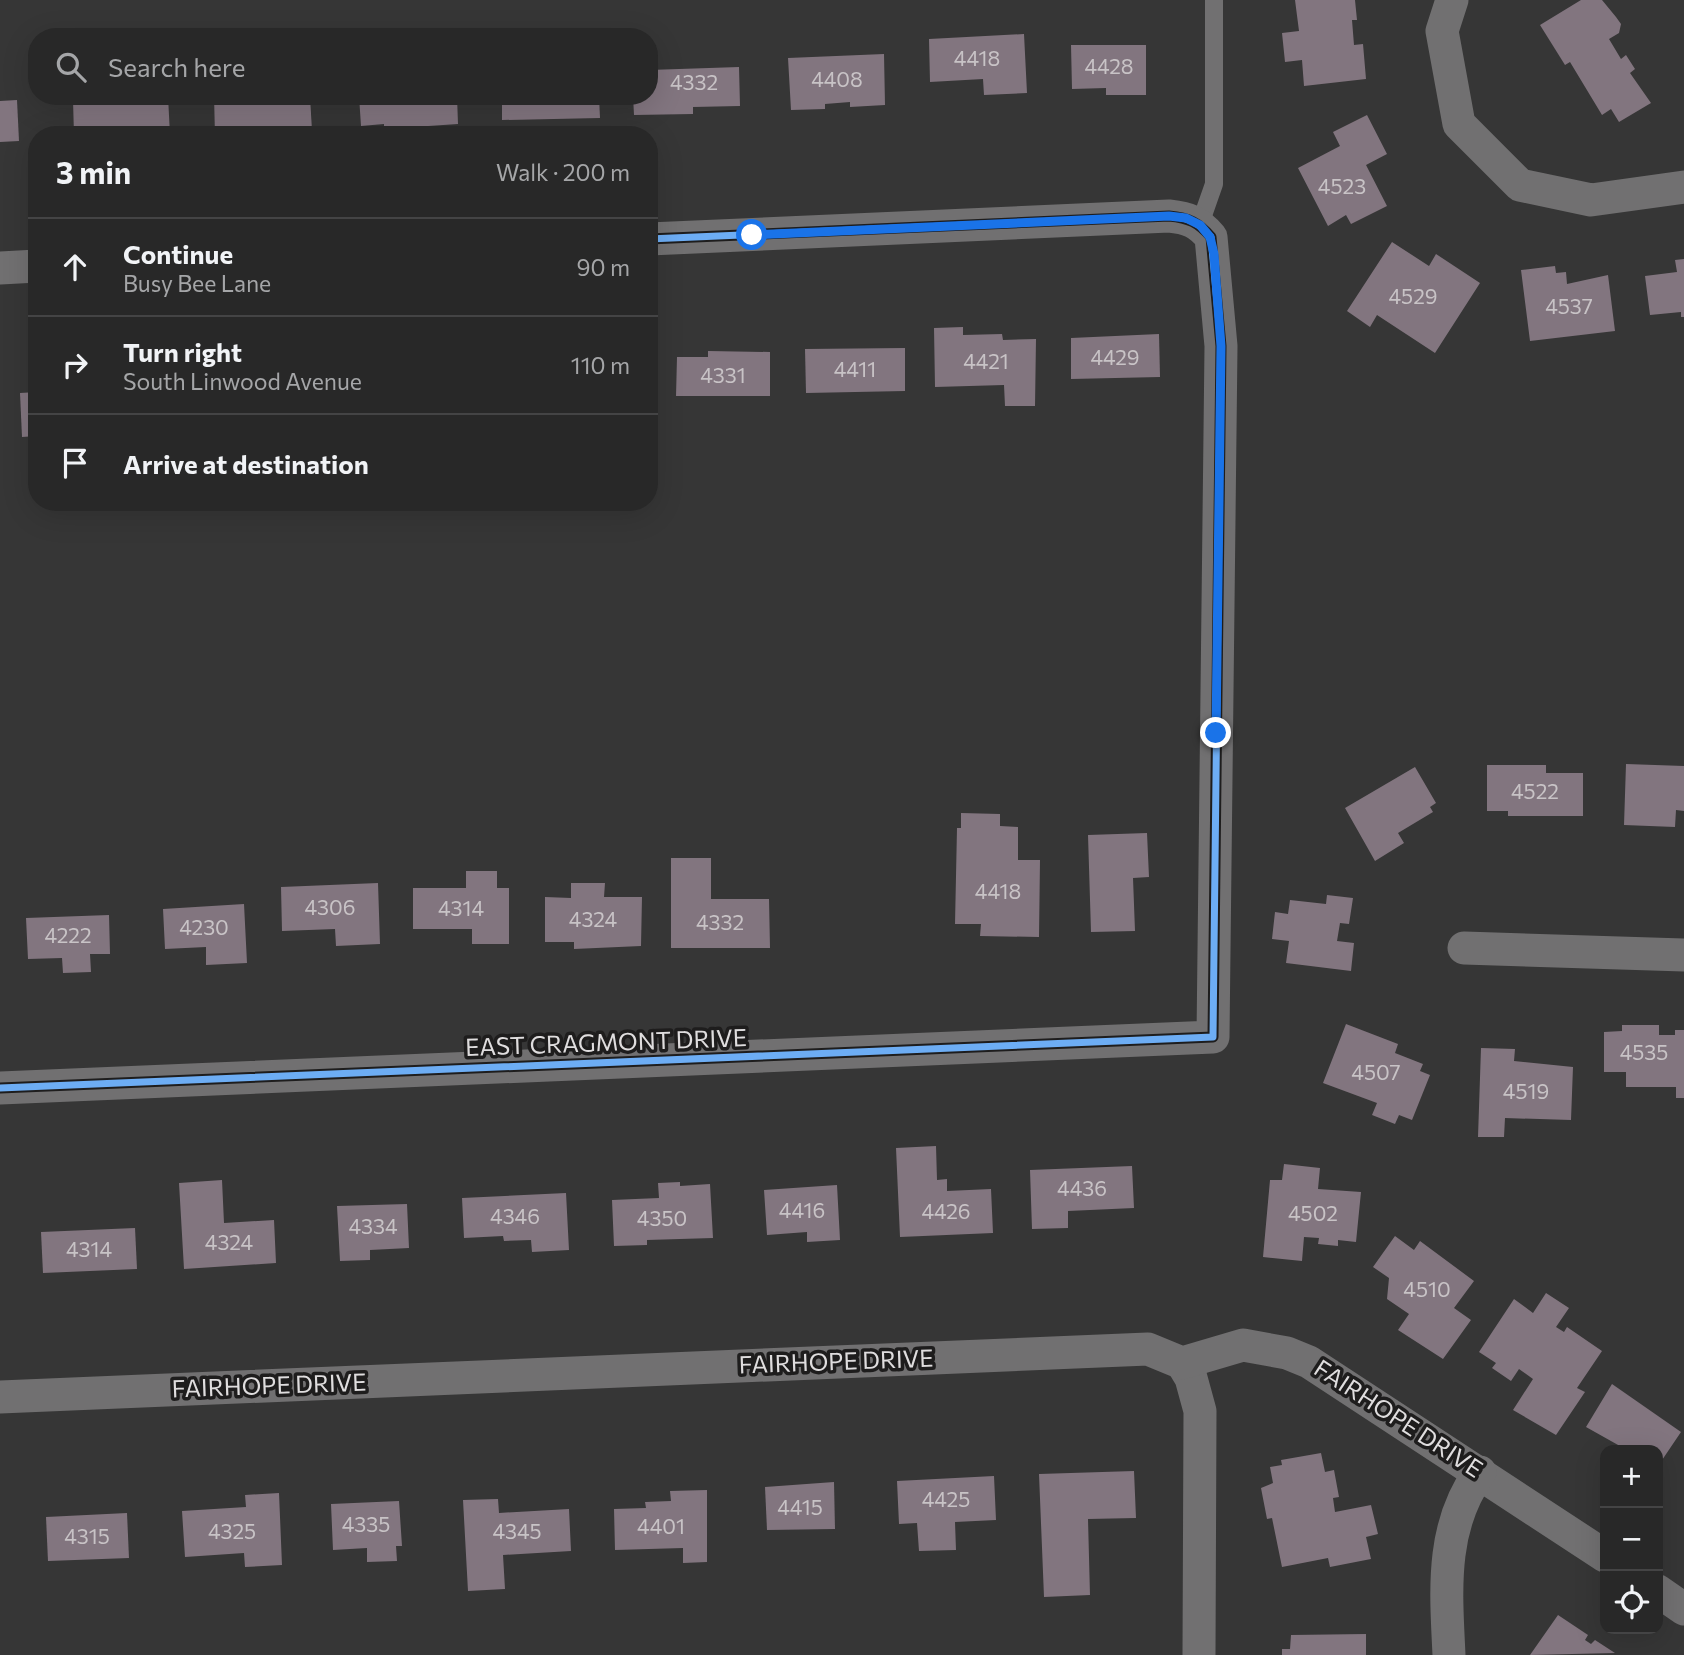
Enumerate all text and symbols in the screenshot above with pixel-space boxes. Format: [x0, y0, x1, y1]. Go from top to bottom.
search box [28, 28, 658, 105]
house number: 4418 [954, 45, 1000, 70]
icon: search [52, 48, 90, 86]
text: Search here [108, 51, 246, 82]
house number: 4428 [1084, 53, 1134, 78]
house number: 4408 [811, 66, 863, 91]
house number: 4332 [670, 69, 718, 94]
text: 3 min [56, 153, 131, 190]
text: Walk · 200 m [496, 158, 630, 186]
house number: 4523 [1318, 173, 1366, 198]
route start [736, 219, 767, 250]
text: Continue [123, 238, 233, 269]
icon: ahead [56, 248, 94, 286]
text: 90 m [577, 253, 630, 281]
text: Busy Bee Lane [123, 269, 271, 297]
house number: 4529 [1389, 283, 1438, 308]
house number: 4537 [1545, 293, 1593, 318]
text: Turn right [123, 336, 242, 367]
house number: 4429 [1090, 344, 1140, 369]
icon: right [56, 346, 94, 384]
house number: 4421 [963, 348, 1009, 373]
text: 110 m [571, 351, 630, 379]
house number: 4411 [834, 356, 876, 381]
house number: 4331 [700, 362, 746, 387]
text: South Linwood Avenue [123, 367, 362, 395]
icon: arrive [56, 444, 94, 482]
text: Arrive at destination [123, 448, 369, 479]
route end [1200, 717, 1231, 748]
house number: 4522 [1511, 778, 1559, 803]
house number: 4418 [975, 878, 1021, 903]
house number: 4306 [304, 894, 356, 919]
house number: 4314 [438, 895, 484, 920]
house number: 4324 [569, 906, 618, 931]
house number: 4332 [696, 909, 744, 934]
house number: 4230 [179, 914, 229, 939]
house number: 4222 [44, 922, 92, 947]
street label: EAST CRAGMONT DRIVE [465, 1022, 747, 1061]
house number: 4535 [1620, 1039, 1668, 1064]
house number: 4507 [1351, 1059, 1401, 1084]
house number: 4519 [1503, 1078, 1549, 1103]
house number: 4436 [1057, 1175, 1107, 1200]
house number: 4416 [779, 1197, 825, 1222]
house number: 4426 [921, 1198, 971, 1223]
house number: 4502 [1288, 1200, 1338, 1225]
house number: 4346 [490, 1203, 540, 1228]
house number: 4350 [637, 1205, 687, 1230]
house number: 4334 [348, 1213, 398, 1238]
house number: 4324 [205, 1229, 254, 1254]
house number: 4314 [66, 1236, 112, 1261]
house number: 4510 [1403, 1276, 1451, 1301]
street label: FAIRHOPE DRIVE [738, 1343, 934, 1378]
street label: FAIRHOPE DRIVE [1309, 1353, 1488, 1483]
street label: FAIRHOPE DRIVE [171, 1367, 367, 1402]
map controls [1600, 1445, 1663, 1634]
button: + [1600, 1445, 1663, 1508]
house number: 4425 [922, 1486, 970, 1511]
house number: 4415 [777, 1494, 823, 1519]
button: − [1600, 1508, 1663, 1571]
house number: 4335 [342, 1511, 390, 1536]
house number: 4401 [637, 1513, 685, 1538]
house number: 4325 [208, 1518, 256, 1543]
house number: 4345 [492, 1518, 542, 1543]
house number: 4315 [64, 1523, 110, 1548]
button: locate [1600, 1571, 1663, 1634]

